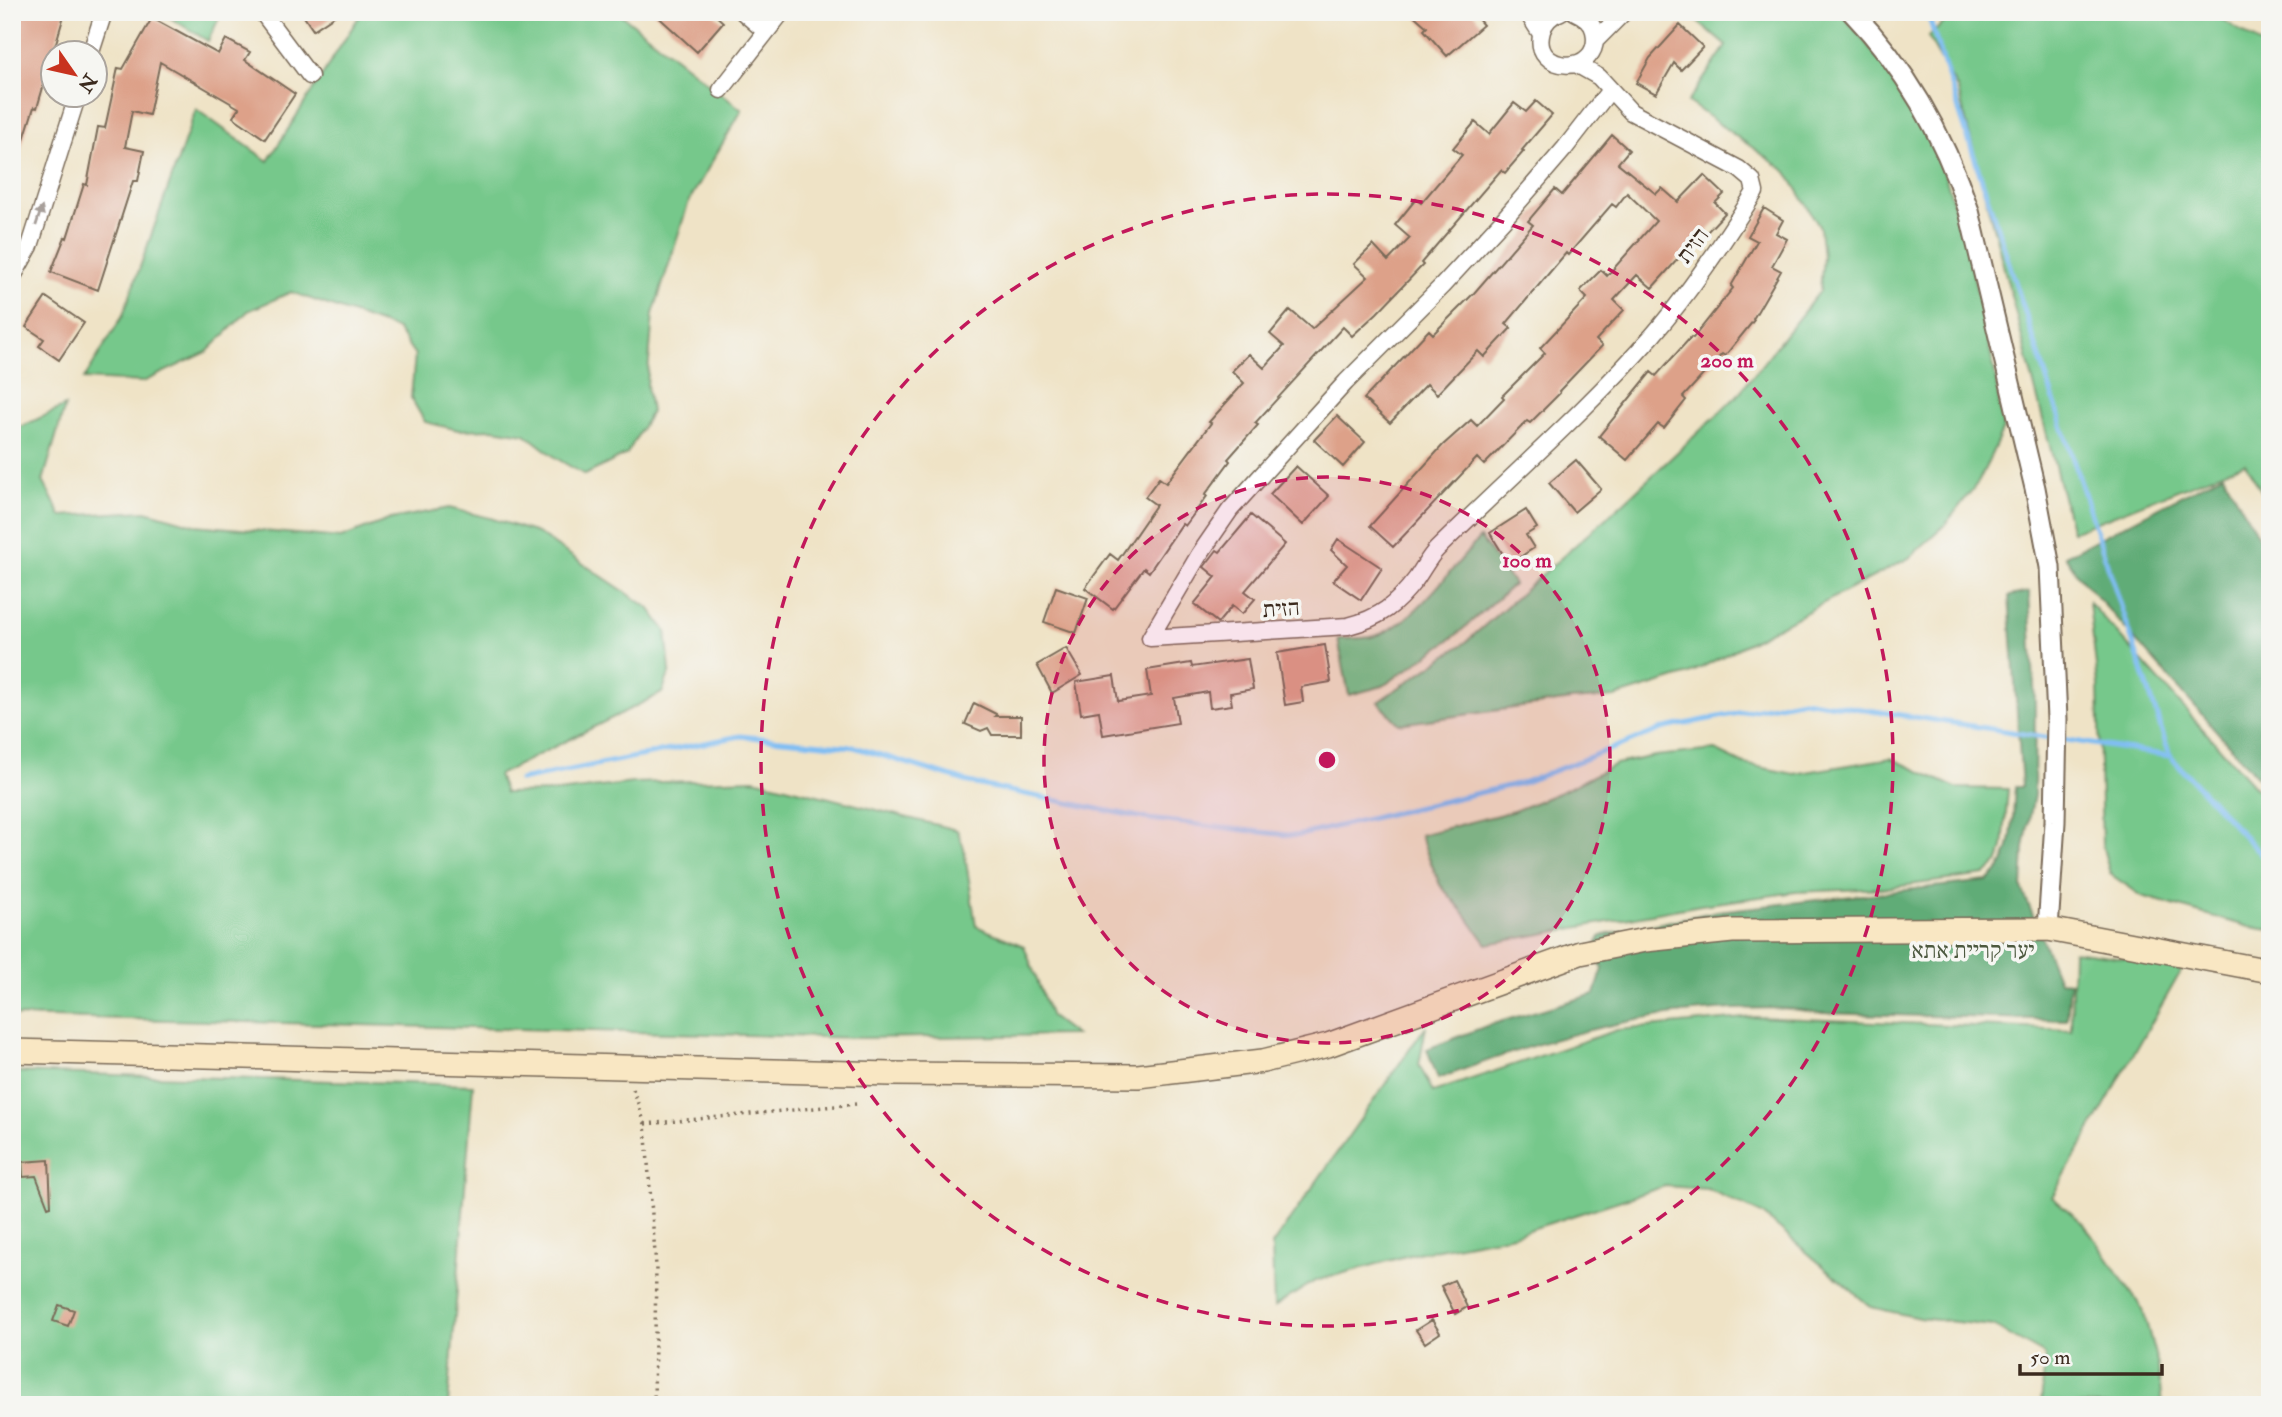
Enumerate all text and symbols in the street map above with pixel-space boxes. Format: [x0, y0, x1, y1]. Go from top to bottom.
north arrow [38, 38, 108, 108]
text: N [72, 68, 103, 98]
one-way arrow [35, 205, 45, 226]
street label: הזית [1670, 222, 1715, 269]
text: 200 m [1701, 347, 1754, 374]
text: 100 m [1502, 547, 1553, 574]
street label: הזית [1261, 593, 1301, 624]
centre of rings [1315, 748, 1339, 772]
park label: יער קריית אתא [1911, 936, 2035, 965]
scale bar [2020, 1333, 2161, 1377]
text: 50 m [2030, 1344, 2071, 1371]

